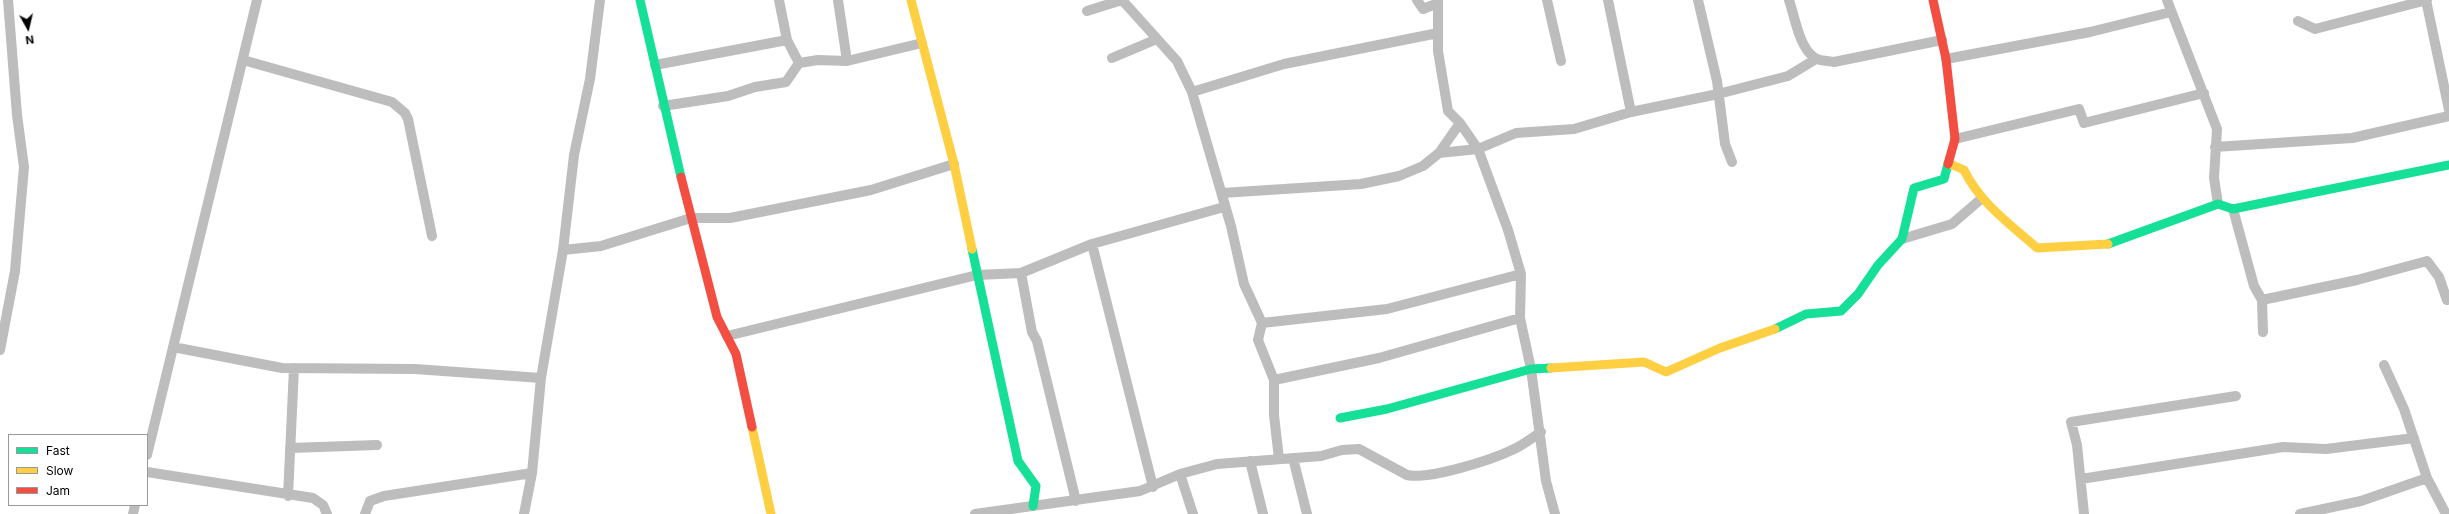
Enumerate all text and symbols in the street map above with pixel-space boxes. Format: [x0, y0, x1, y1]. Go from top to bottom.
north arrow [8, 8, 48, 48]
text: N [25, 32, 35, 47]
legend [8, 434, 148, 506]
text: Fast [46, 443, 70, 458]
text: Slow [46, 463, 73, 478]
text: Jam [46, 483, 70, 498]

